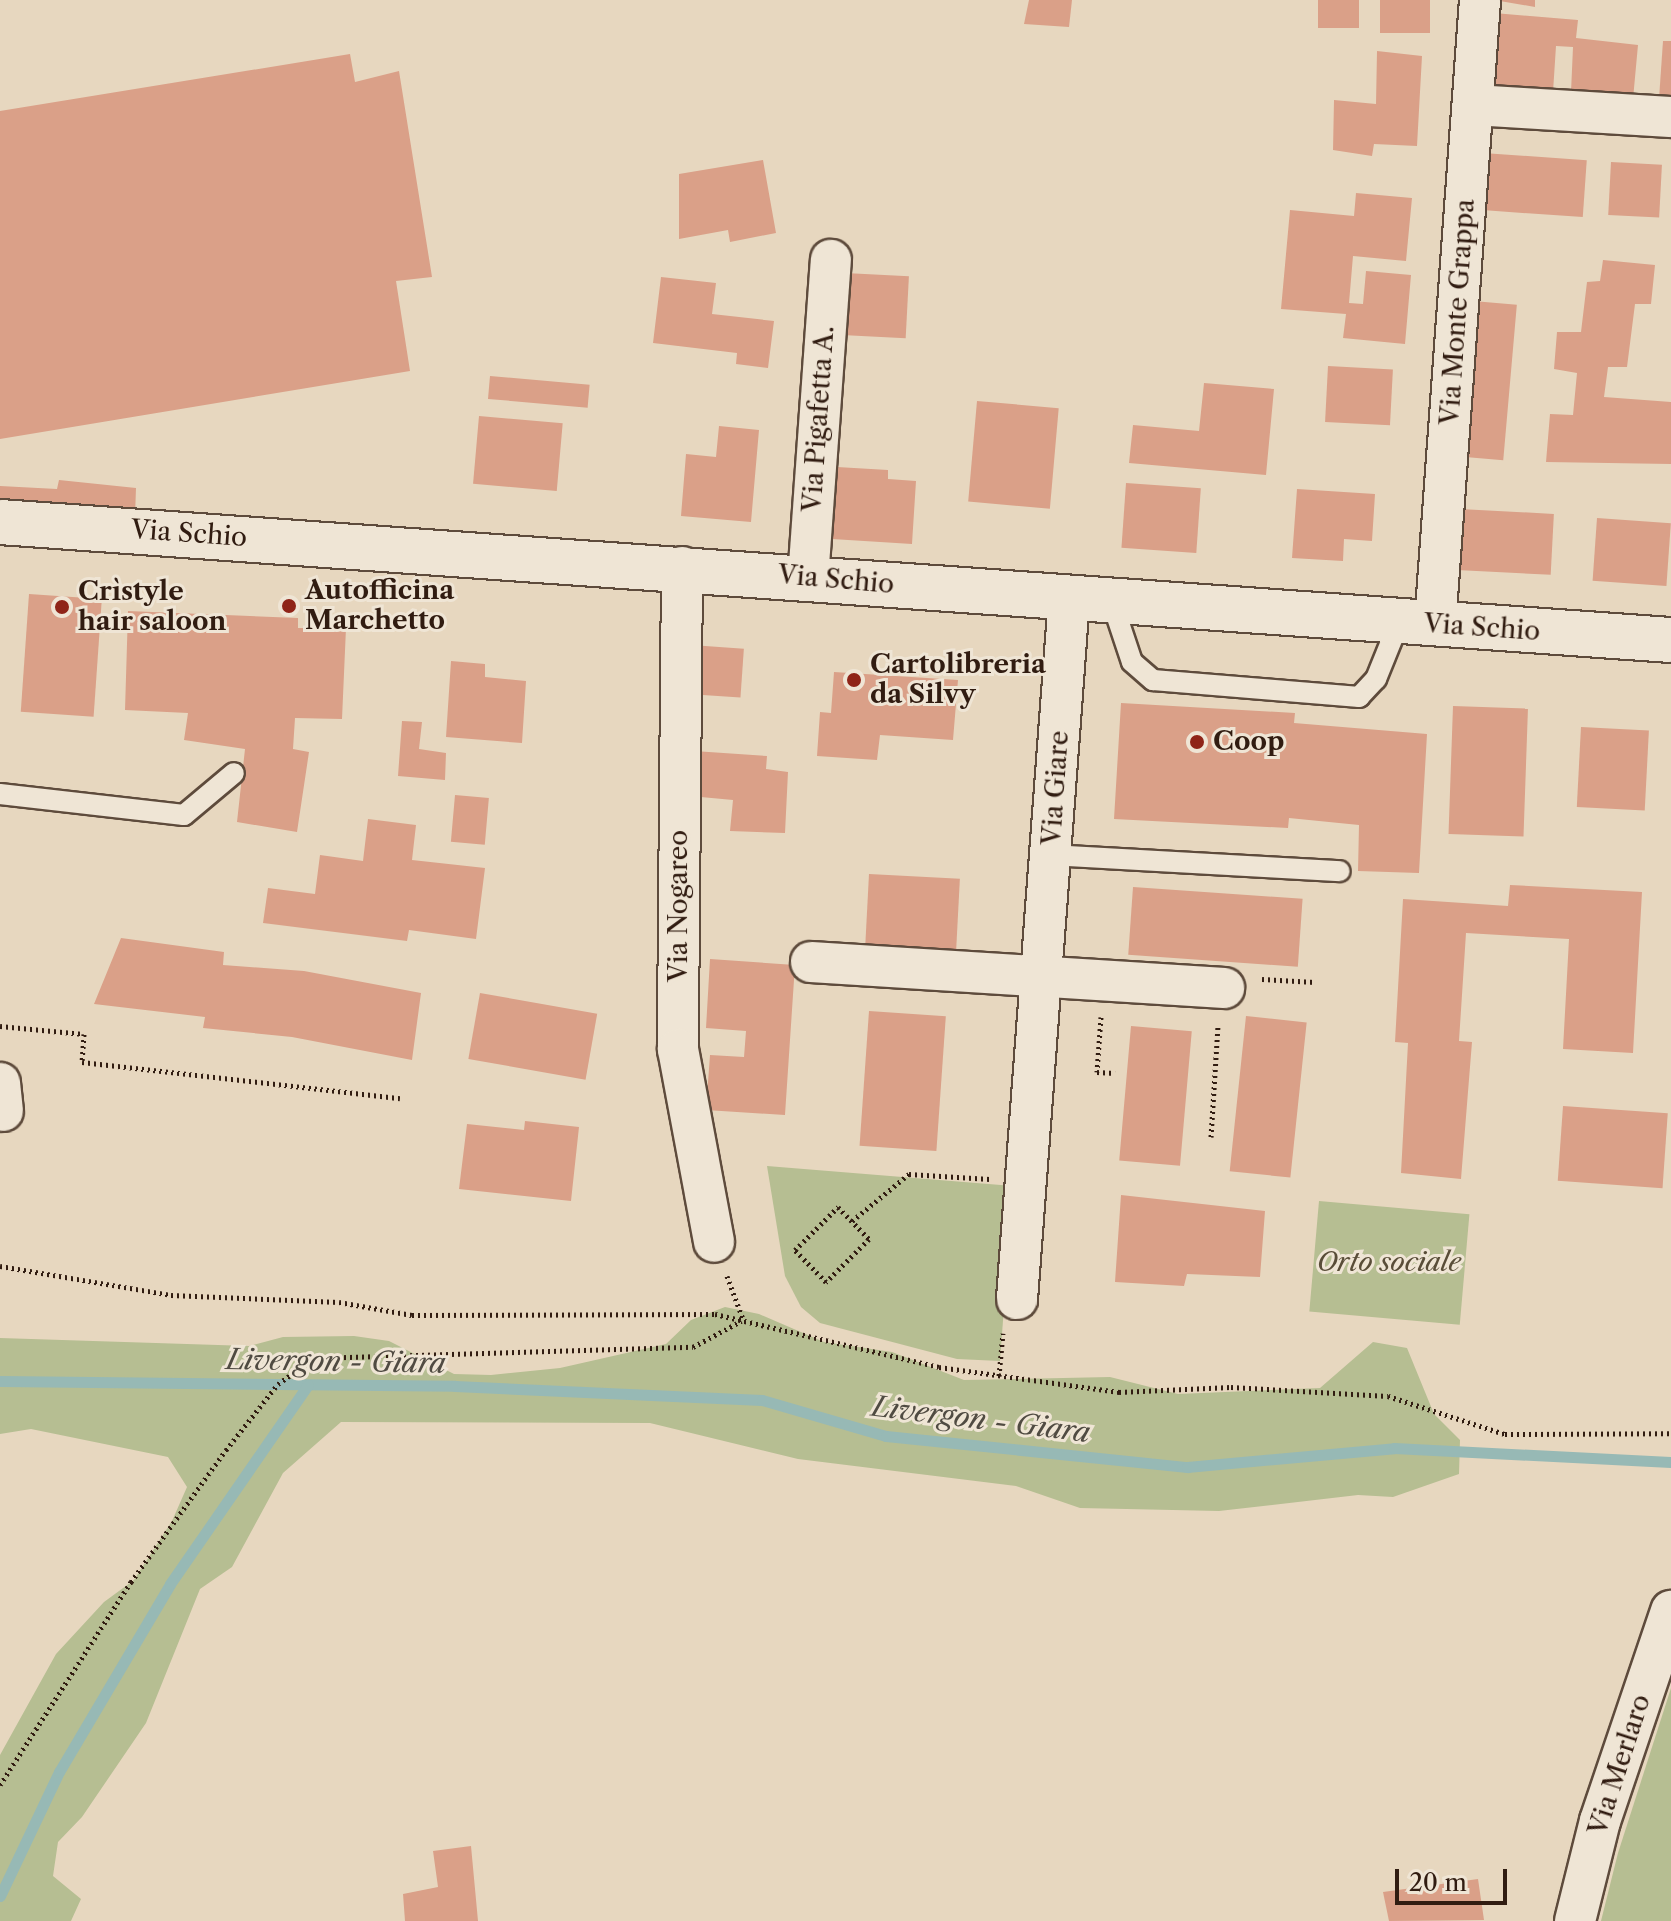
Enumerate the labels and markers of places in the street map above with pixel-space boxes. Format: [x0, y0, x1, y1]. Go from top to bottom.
place label: Autofficina Marchetto [305, 575, 454, 636]
place label: Crìstyle hair saloon [78, 576, 227, 638]
marker: Autofficina Marchetto [280, 597, 298, 615]
marker: Crìstyle hair saloon [53, 598, 71, 616]
place label: Cartolibreria da Silvy [870, 649, 1046, 710]
marker: Cartolibreria da Silvy [845, 671, 863, 689]
place label: Coop [1213, 726, 1284, 758]
marker: Coop [1188, 733, 1206, 751]

